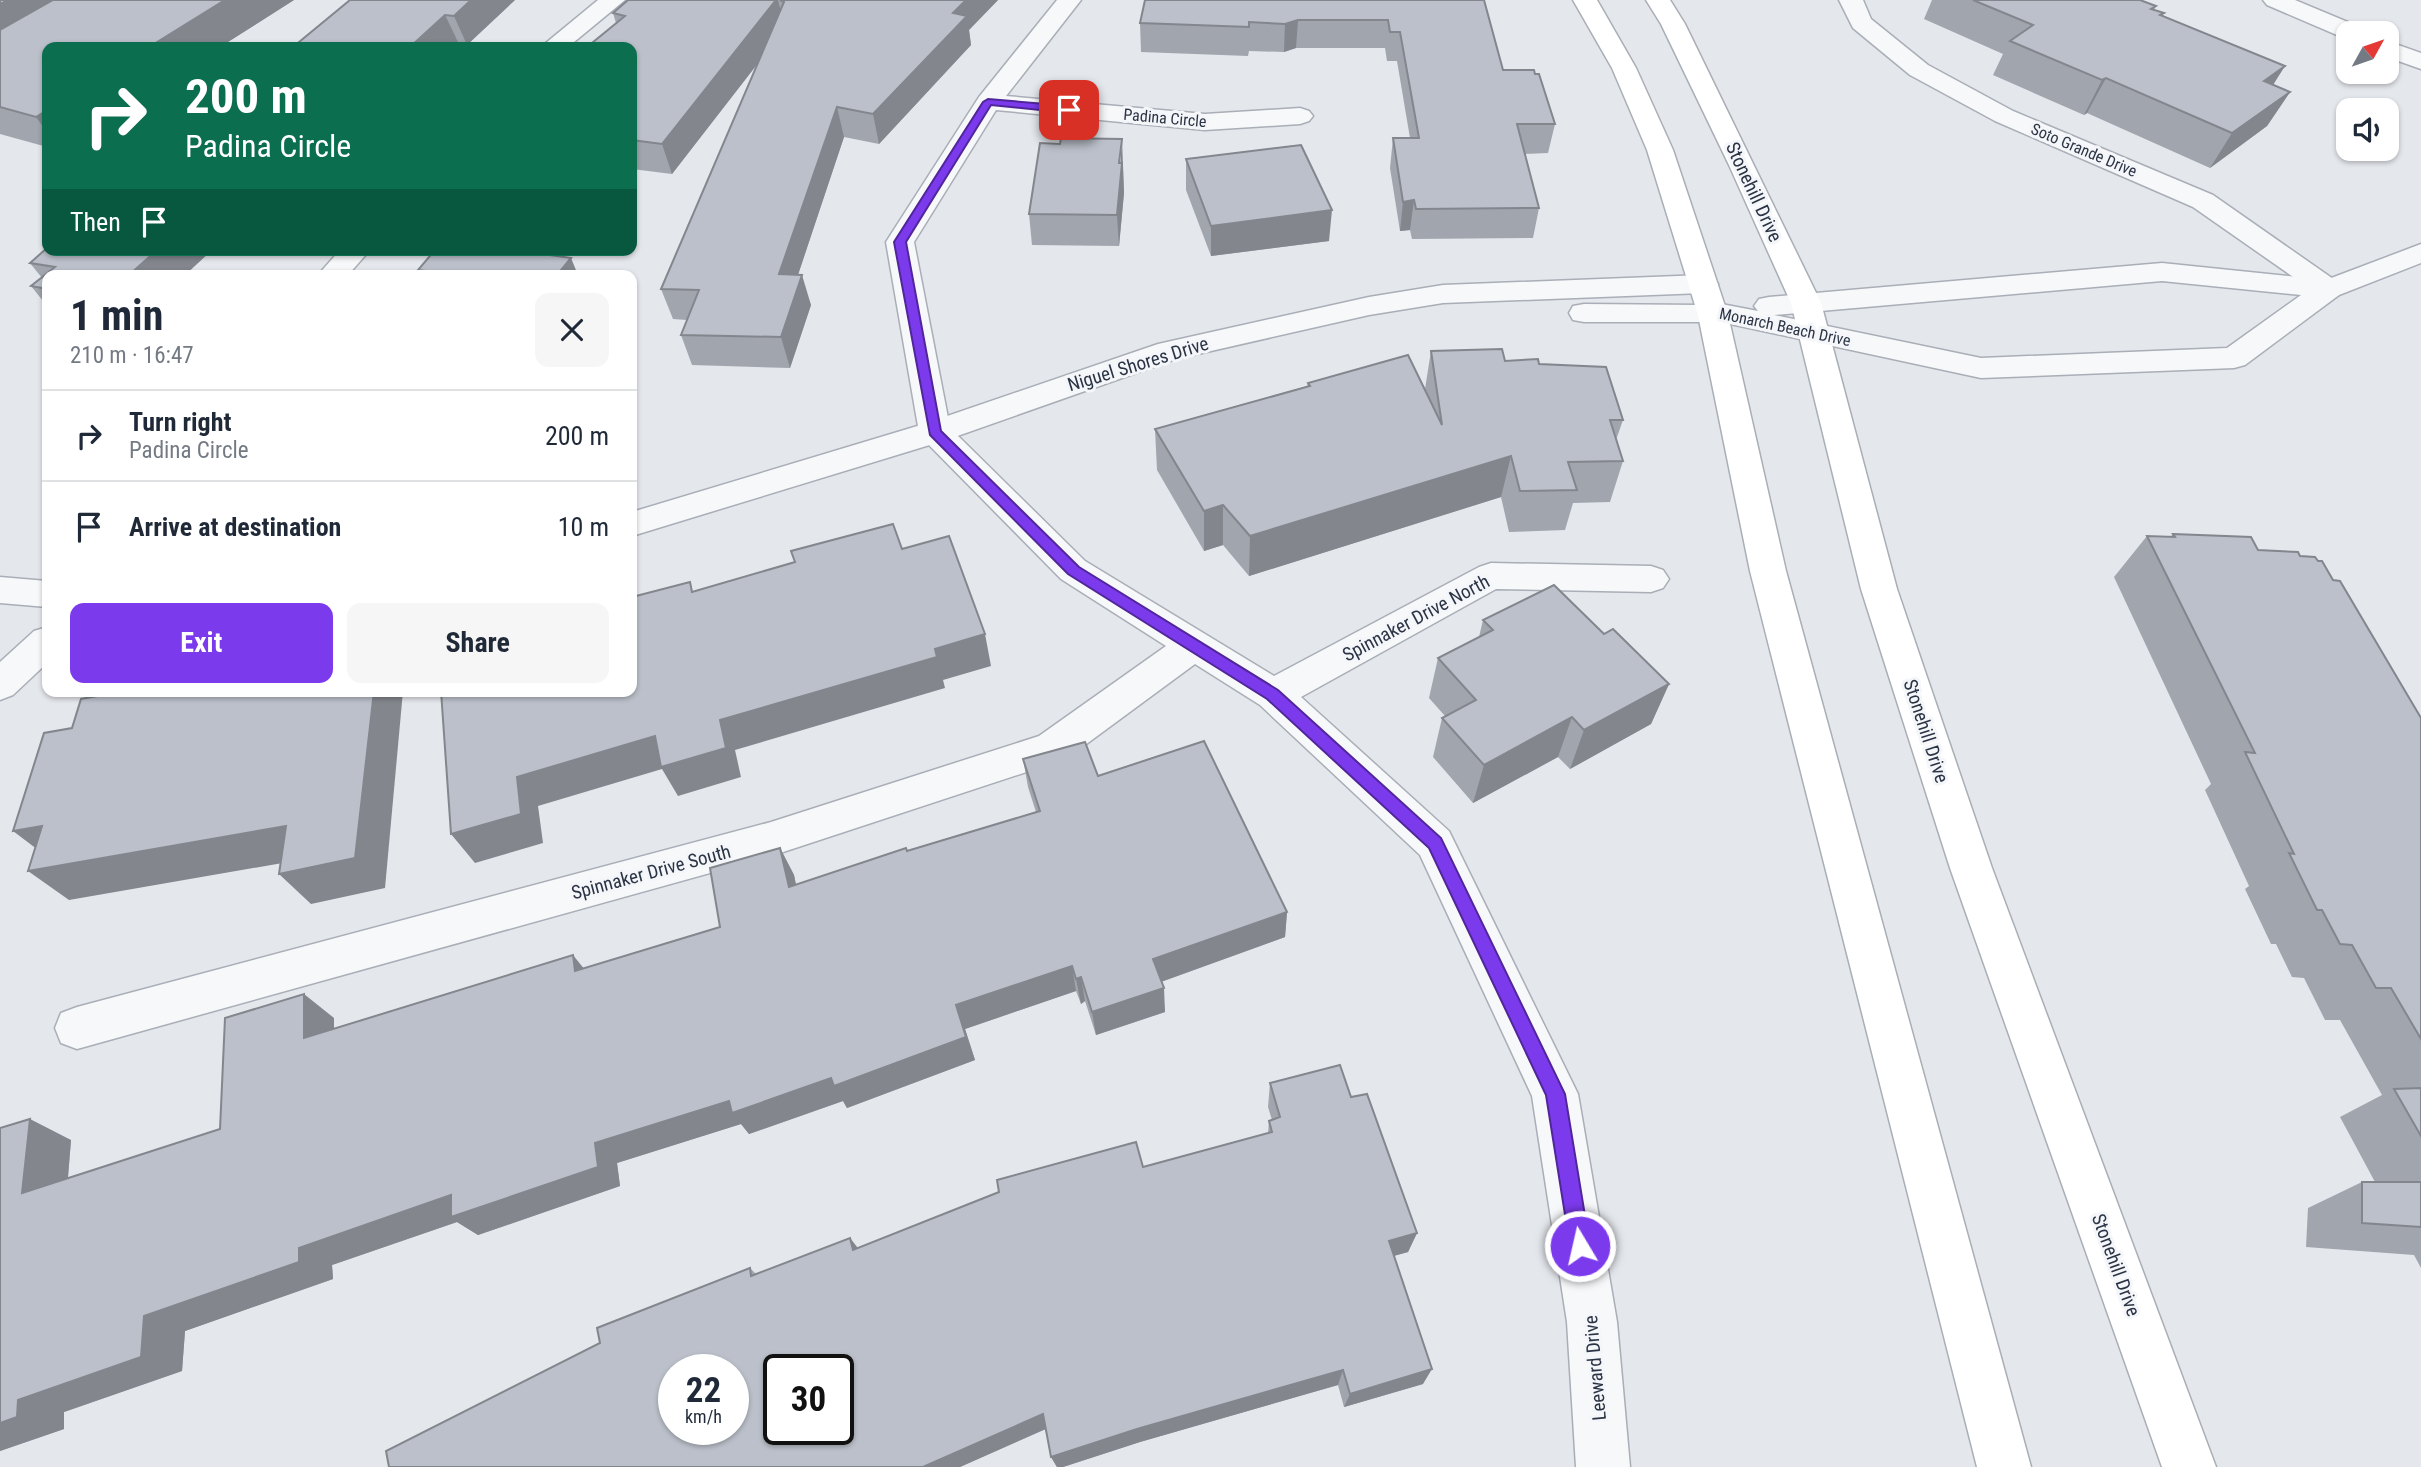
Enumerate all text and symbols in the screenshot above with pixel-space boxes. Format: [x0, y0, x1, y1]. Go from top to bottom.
north arrow [2336, 21, 2399, 84]
map controls [2336, 21, 2399, 161]
text: 200 m [185, 68, 307, 125]
icon: right [70, 70, 161, 161]
pin [1039, 80, 1099, 140]
icon: arrive [1050, 91, 1088, 129]
button: sound [2336, 98, 2399, 161]
street label: Padina Circle [1123, 105, 1207, 131]
street label: Soto Grande Drive [2028, 119, 2140, 181]
text: Padina Circle [185, 127, 351, 165]
street label: Stonehill Drive [1721, 138, 1787, 246]
icon: arrive [135, 203, 173, 241]
text: Then [70, 207, 121, 237]
text: 1 min [70, 291, 163, 340]
button: close [535, 293, 609, 367]
street label: Monarch Beach Drive [1718, 304, 1852, 350]
street label: Niguel Shores Drive [1065, 332, 1211, 396]
text: 210 m · 16:47 [70, 342, 194, 369]
text: Turn right [129, 407, 231, 437]
icon: right [70, 417, 108, 455]
text: 200 m [545, 421, 609, 451]
text: Padina Circle [129, 437, 249, 464]
icon: arrive [70, 508, 108, 546]
text: Arrive at destination [129, 512, 341, 542]
text: 10 m [558, 512, 609, 542]
street label: Spinnaker Drive North [1339, 570, 1493, 666]
button: Exit [70, 603, 333, 683]
button: Share [347, 603, 609, 683]
street label: Stonehill Drive [1898, 676, 1954, 786]
street label: Spinnaker Drive South [569, 840, 733, 904]
position arrow [1543, 1209, 1617, 1283]
street label: Stonehill Drive [2087, 1211, 2145, 1320]
street label: Leeward Drive [1579, 1314, 1611, 1422]
speed limit sign: 30 [763, 1354, 854, 1445]
text: 22 [686, 1370, 721, 1411]
text: km/h [685, 1406, 722, 1427]

